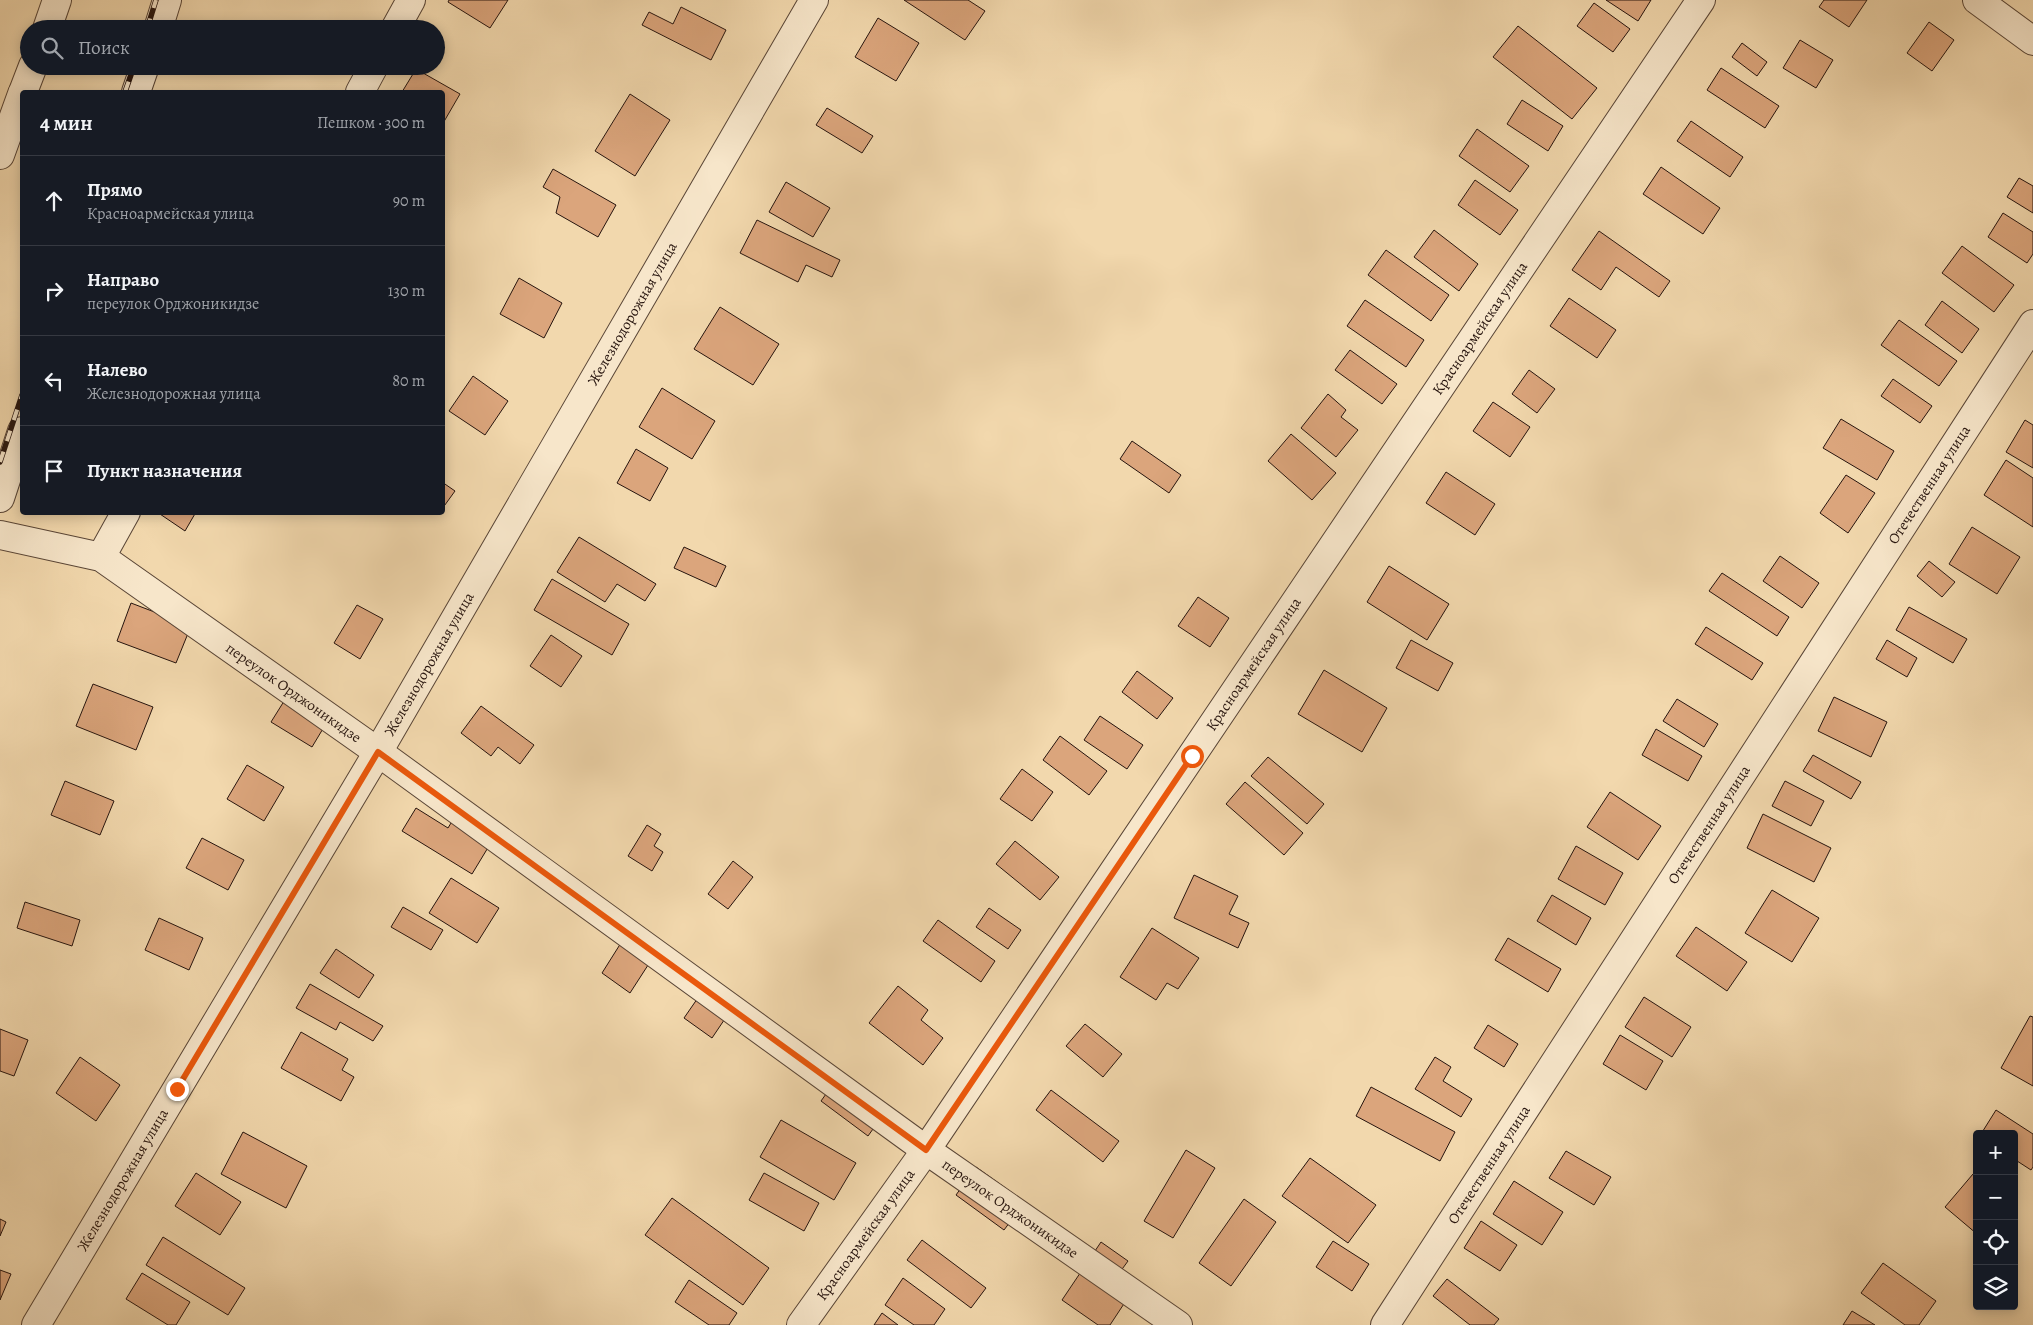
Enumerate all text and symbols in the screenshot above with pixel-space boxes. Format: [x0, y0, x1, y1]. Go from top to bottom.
search box [20, 20, 445, 75]
icon: search [38, 34, 66, 62]
text: Поиск [78, 35, 130, 61]
text: 4 мин [40, 109, 93, 137]
text: Пешком · 300 m [317, 112, 425, 134]
text: Прямо [87, 177, 142, 203]
icon: ahead [40, 187, 68, 215]
text: 90 m [393, 190, 425, 212]
text: Красноармейская улица [87, 203, 254, 225]
street label: Железнодорожная улица [583, 238, 682, 389]
street label: Красноармейская улица [1428, 258, 1532, 399]
text: Направо [87, 267, 159, 293]
icon: right [40, 277, 68, 305]
text: 130 m [388, 280, 425, 302]
text: переулок Орджоникидзе [87, 293, 259, 315]
text: Налево [87, 357, 147, 383]
icon: left [40, 367, 68, 395]
text: 80 m [392, 370, 425, 392]
text: Железнодорожная улица [87, 383, 261, 405]
street label: Отечественная улица [1883, 421, 1975, 548]
icon: arrive [40, 457, 68, 485]
text: Пункт назначения [87, 458, 242, 484]
street label: Железнодорожная улица [380, 589, 479, 739]
street label: Красноармейская улица [1201, 593, 1306, 735]
street label: переулок Орджоникидзе [222, 638, 366, 747]
route start [1181, 745, 1204, 768]
street label: Отечественная улица [1663, 761, 1755, 888]
route end [166, 1078, 189, 1101]
street label: Отечественная улица [1443, 1101, 1535, 1228]
street label: Железнодорожная улица [72, 1105, 173, 1255]
map controls [1973, 1130, 2018, 1310]
button: + [1973, 1130, 2018, 1175]
street label: переулок Орджоникидзе [938, 1154, 1083, 1263]
street label: Красноармейская улица [812, 1165, 919, 1304]
button: − [1973, 1175, 2018, 1220]
button: locate [1973, 1220, 2018, 1265]
button: layers [1973, 1265, 2018, 1310]

